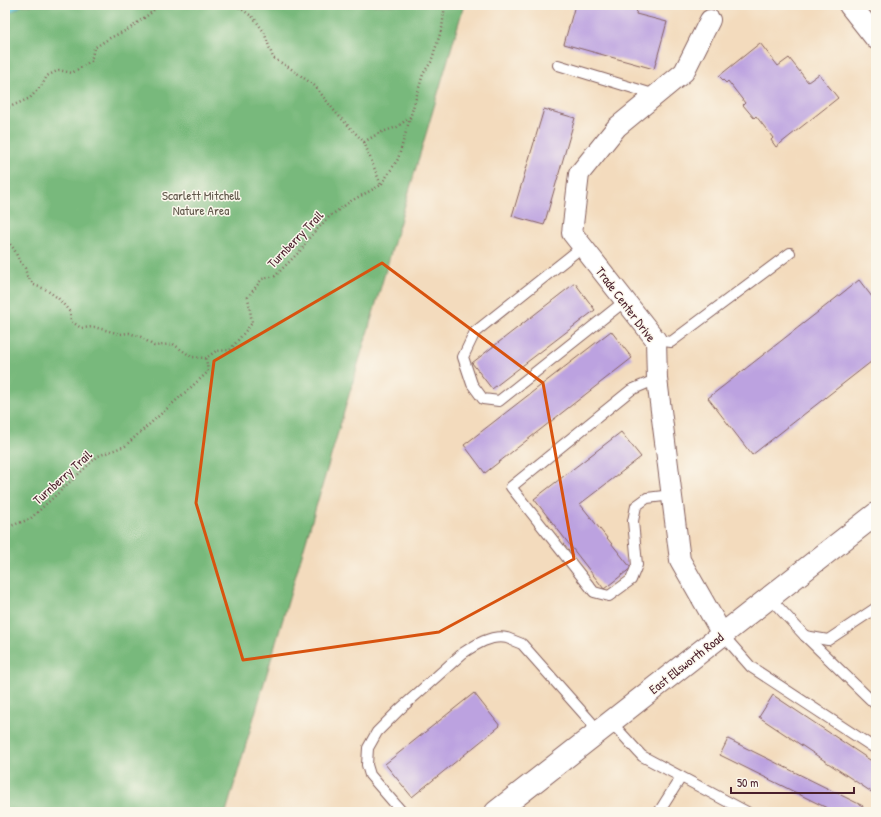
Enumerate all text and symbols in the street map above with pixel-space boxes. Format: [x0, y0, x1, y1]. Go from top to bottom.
park label: Scarlett Mitchell Nature Area [162, 186, 240, 219]
street label: Turnberry Trail [263, 206, 327, 272]
street label: Trade Center Drive [592, 263, 660, 345]
street label: Turnberry Trail [29, 445, 96, 508]
street label: East Ellsworth Road [645, 628, 727, 698]
scale bar [731, 769, 854, 795]
text: 50 m [737, 774, 758, 791]

